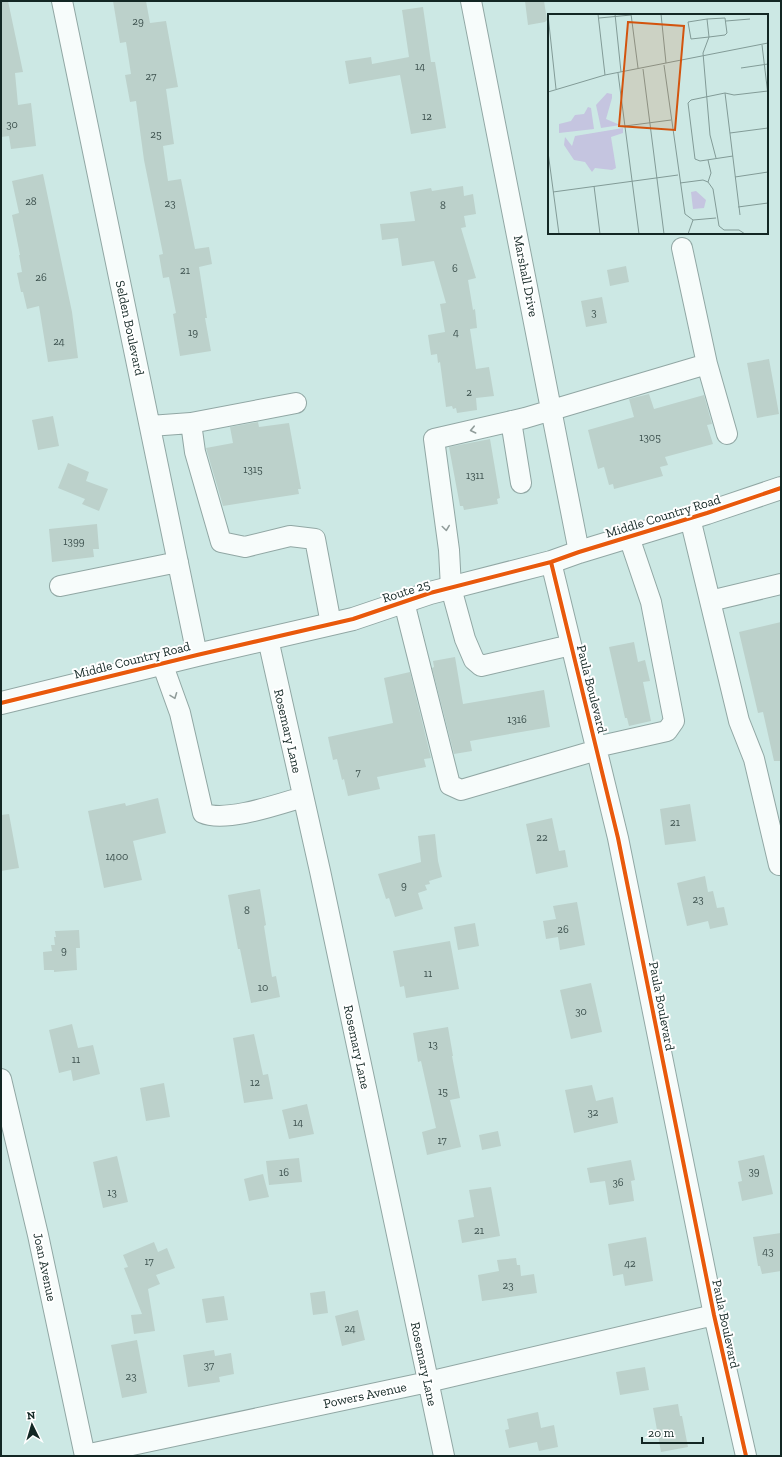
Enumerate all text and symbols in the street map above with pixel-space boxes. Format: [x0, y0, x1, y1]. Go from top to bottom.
inset map [548, 14, 768, 234]
house number: 29 [132, 15, 144, 28]
house number: 14 [415, 60, 425, 73]
house number: 27 [146, 70, 156, 83]
house number: 12 [422, 110, 432, 123]
house number: 30 [6, 118, 18, 131]
house number: 25 [150, 128, 162, 141]
house number: 28 [25, 195, 37, 208]
house number: 23 [164, 197, 176, 210]
house number: 8 [440, 199, 446, 212]
street label: Marshall Drive [511, 234, 541, 318]
house number: 6 [452, 262, 458, 275]
house number: 21 [180, 264, 191, 277]
house number: 26 [35, 271, 47, 284]
street label: Selden Boulevard [113, 279, 147, 377]
house number: 3 [591, 306, 597, 319]
house number: 19 [188, 326, 198, 339]
house number: 4 [453, 326, 459, 339]
house number: 24 [53, 335, 65, 348]
house number: 2 [466, 386, 472, 399]
one-way arrow [470, 425, 477, 434]
house number: 1305 [639, 431, 661, 444]
house number: 1315 [243, 463, 263, 476]
house number: 1311 [466, 469, 485, 482]
street label: Middle Country Road [604, 491, 722, 541]
one-way arrow [441, 525, 450, 531]
house number: 1399 [63, 535, 85, 548]
street label: Route 25 [380, 576, 432, 606]
street label: Middle Country Road [72, 638, 192, 682]
street label: Paula Boulevard [574, 643, 610, 735]
street label: Rosemary Lane [271, 688, 305, 774]
one-way arrow [170, 692, 178, 699]
house number: 1316 [507, 713, 527, 726]
house number: 7 [355, 766, 361, 779]
house number: 21 [670, 816, 681, 829]
house number: 22 [536, 831, 548, 844]
house number: 1400 [106, 850, 128, 863]
house number: 9 [401, 879, 407, 892]
house number: 23 [692, 893, 704, 906]
house number: 8 [244, 904, 250, 917]
house number: 26 [557, 923, 569, 936]
house number: 9 [61, 944, 67, 957]
street label: Paula Boulevard [646, 960, 678, 1052]
house number: 11 [424, 967, 433, 980]
house number: 10 [258, 981, 268, 994]
street label: Rosemary Lane [341, 1004, 373, 1090]
house number: 30 [575, 1005, 587, 1018]
house number: 13 [428, 1038, 438, 1051]
house number: 11 [72, 1053, 81, 1066]
house number: 12 [250, 1076, 260, 1089]
house number: 15 [438, 1085, 448, 1098]
house number: 32 [587, 1106, 599, 1119]
house number: 14 [293, 1116, 303, 1129]
house number: 17 [437, 1134, 447, 1147]
house number: 39 [748, 1165, 760, 1178]
house number: 16 [279, 1166, 289, 1179]
house number: 36 [612, 1176, 624, 1189]
house number: 13 [107, 1186, 117, 1199]
house number: 21 [474, 1224, 485, 1237]
street label: Joan Avenue [30, 1231, 60, 1303]
house number: 43 [762, 1245, 774, 1258]
house number: 17 [144, 1255, 154, 1268]
house number: 42 [624, 1257, 636, 1270]
street label: Paula Boulevard [709, 1278, 743, 1370]
house number: 23 [502, 1279, 514, 1292]
street label: Rosemary Lane [408, 1321, 440, 1407]
house number: 24 [344, 1322, 356, 1335]
house number: 37 [204, 1359, 214, 1372]
house number: 23 [125, 1370, 137, 1383]
street label: Powers Avenue [322, 1379, 408, 1411]
north arrow [12, 1405, 52, 1445]
text: N [26, 1409, 37, 1422]
scale bar [642, 1419, 703, 1445]
text: 20 m [648, 1426, 675, 1440]

